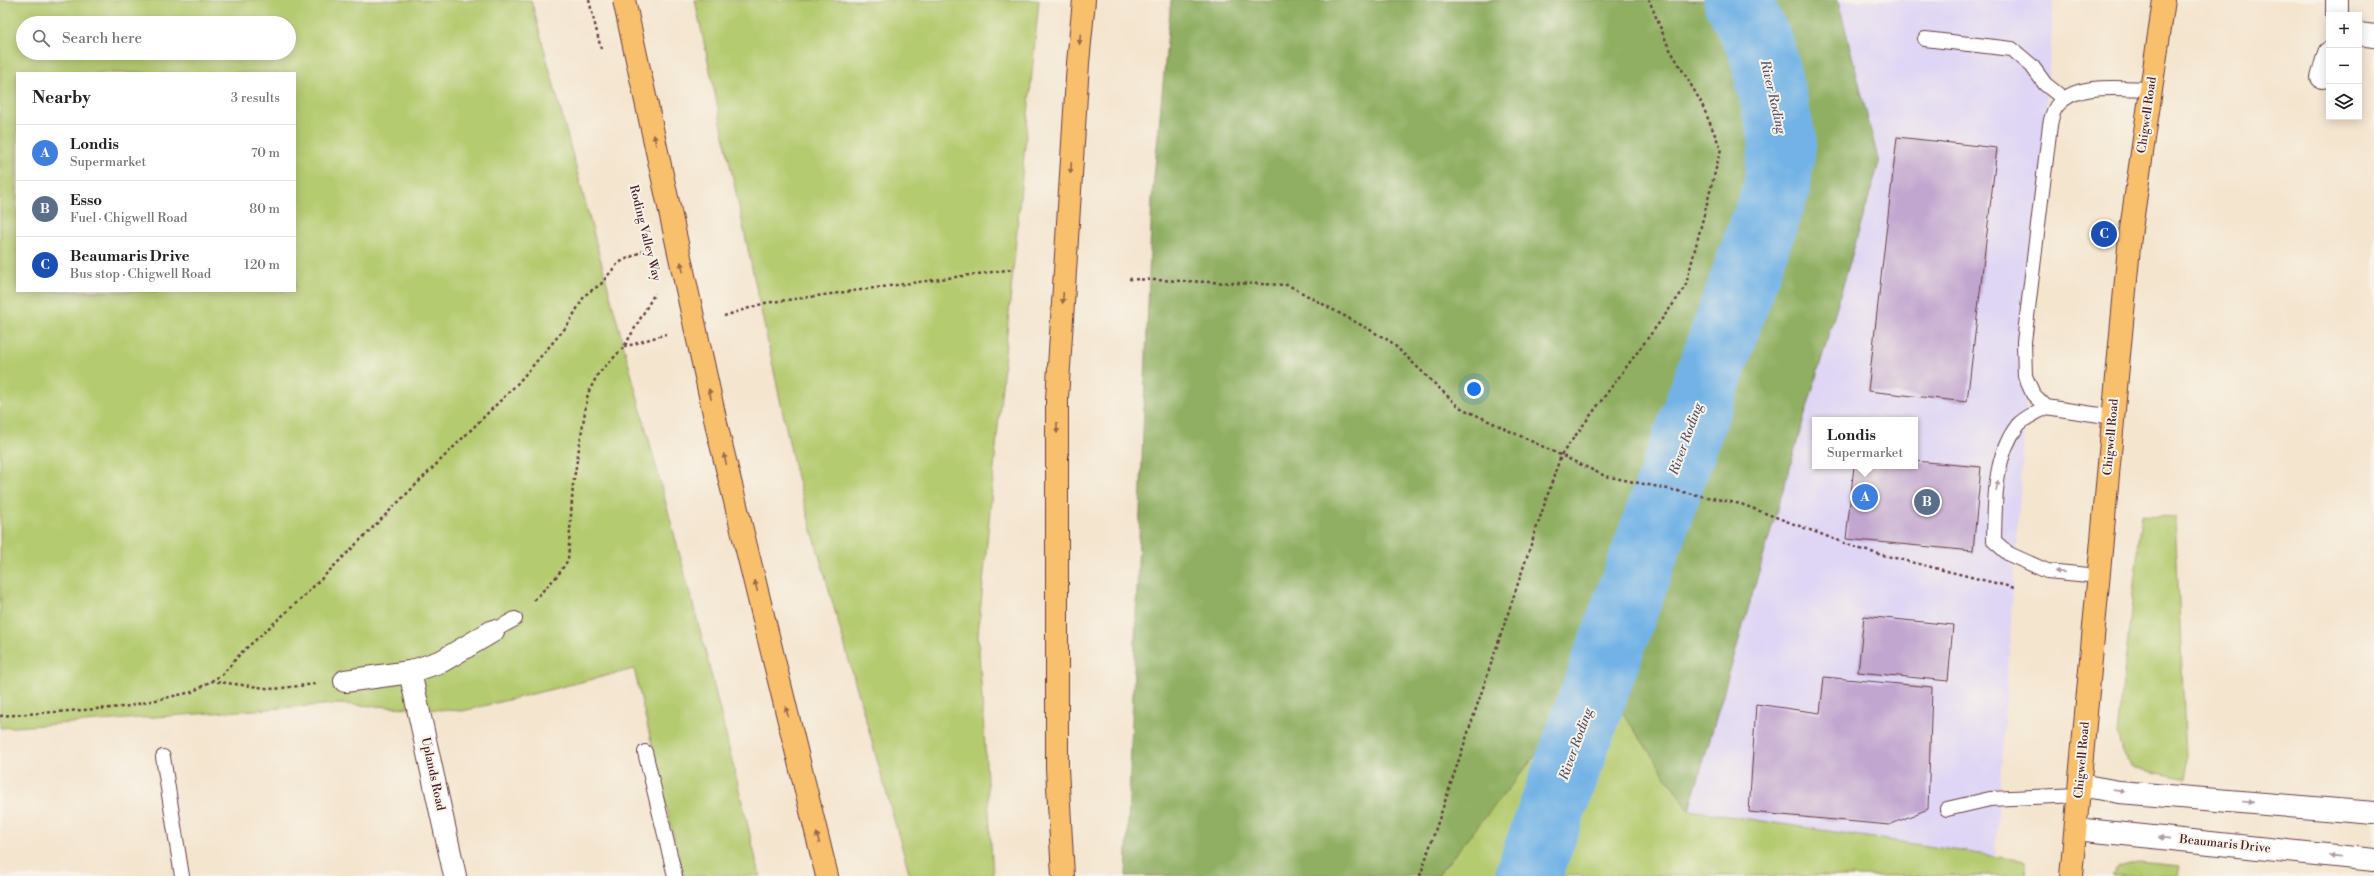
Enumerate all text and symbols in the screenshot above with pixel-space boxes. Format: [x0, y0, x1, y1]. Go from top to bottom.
map controls [2326, 12, 2362, 120]
button: + [2326, 12, 2362, 48]
search box [16, 16, 296, 60]
icon: search [30, 27, 52, 49]
text: Search here [62, 29, 142, 48]
one-way arrow [1077, 33, 1083, 45]
button: − [2326, 48, 2362, 84]
water label: River Roding [1757, 58, 1790, 137]
street label: Chigwell Road [2134, 76, 2160, 154]
button: layers [2326, 84, 2362, 120]
text: Nearby [32, 87, 91, 109]
text: 3 results [231, 90, 280, 106]
one-way arrow [651, 134, 657, 146]
text: Londis [70, 135, 119, 154]
text: A [40, 145, 50, 161]
text: 70 m [251, 145, 280, 161]
text: Supermarket [70, 154, 146, 170]
one-way arrow [1068, 162, 1075, 174]
street label: Roding Valley Way [626, 183, 664, 283]
text: Esso [70, 191, 102, 210]
text: B [40, 201, 50, 217]
text: 80 m [249, 201, 280, 217]
text: Fuel · Chigwell Road [70, 210, 187, 226]
pin: C [2091, 219, 2117, 249]
text: Beaumaris Drive [70, 247, 190, 266]
text: C [40, 257, 50, 273]
text: 120 m [244, 257, 280, 273]
one-way arrow [679, 261, 685, 273]
text: Bus stop · Chigwell Road [70, 266, 211, 282]
one-way arrow [1060, 292, 1067, 304]
your location [1464, 379, 1484, 399]
one-way arrow [706, 388, 712, 400]
street label: Chigwell Road [2100, 398, 2122, 476]
water label: River Roding [1665, 400, 1707, 478]
popup [1812, 417, 1918, 469]
one-way arrow [1054, 422, 1060, 435]
text: Londis [1827, 426, 1876, 445]
text: Supermarket [1827, 445, 1903, 461]
one-way arrow [721, 453, 727, 466]
one-way arrow [1994, 480, 2000, 492]
pin: A [1852, 482, 1878, 512]
pin: B [1914, 487, 1940, 517]
one-way arrow [2054, 569, 2066, 575]
one-way arrow [753, 579, 759, 591]
water label: River Roding [1555, 705, 1597, 783]
one-way arrow [784, 706, 790, 718]
street label: Chigwell Road [2071, 721, 2093, 799]
street label: Uplands Road [418, 736, 448, 812]
one-way arrow [2113, 788, 2125, 794]
one-way arrow [2242, 799, 2254, 806]
one-way arrow [815, 832, 821, 844]
street label: Beaumaris Drive [2178, 832, 2271, 856]
one-way arrow [2158, 835, 2170, 841]
one-way arrow [2329, 853, 2341, 859]

